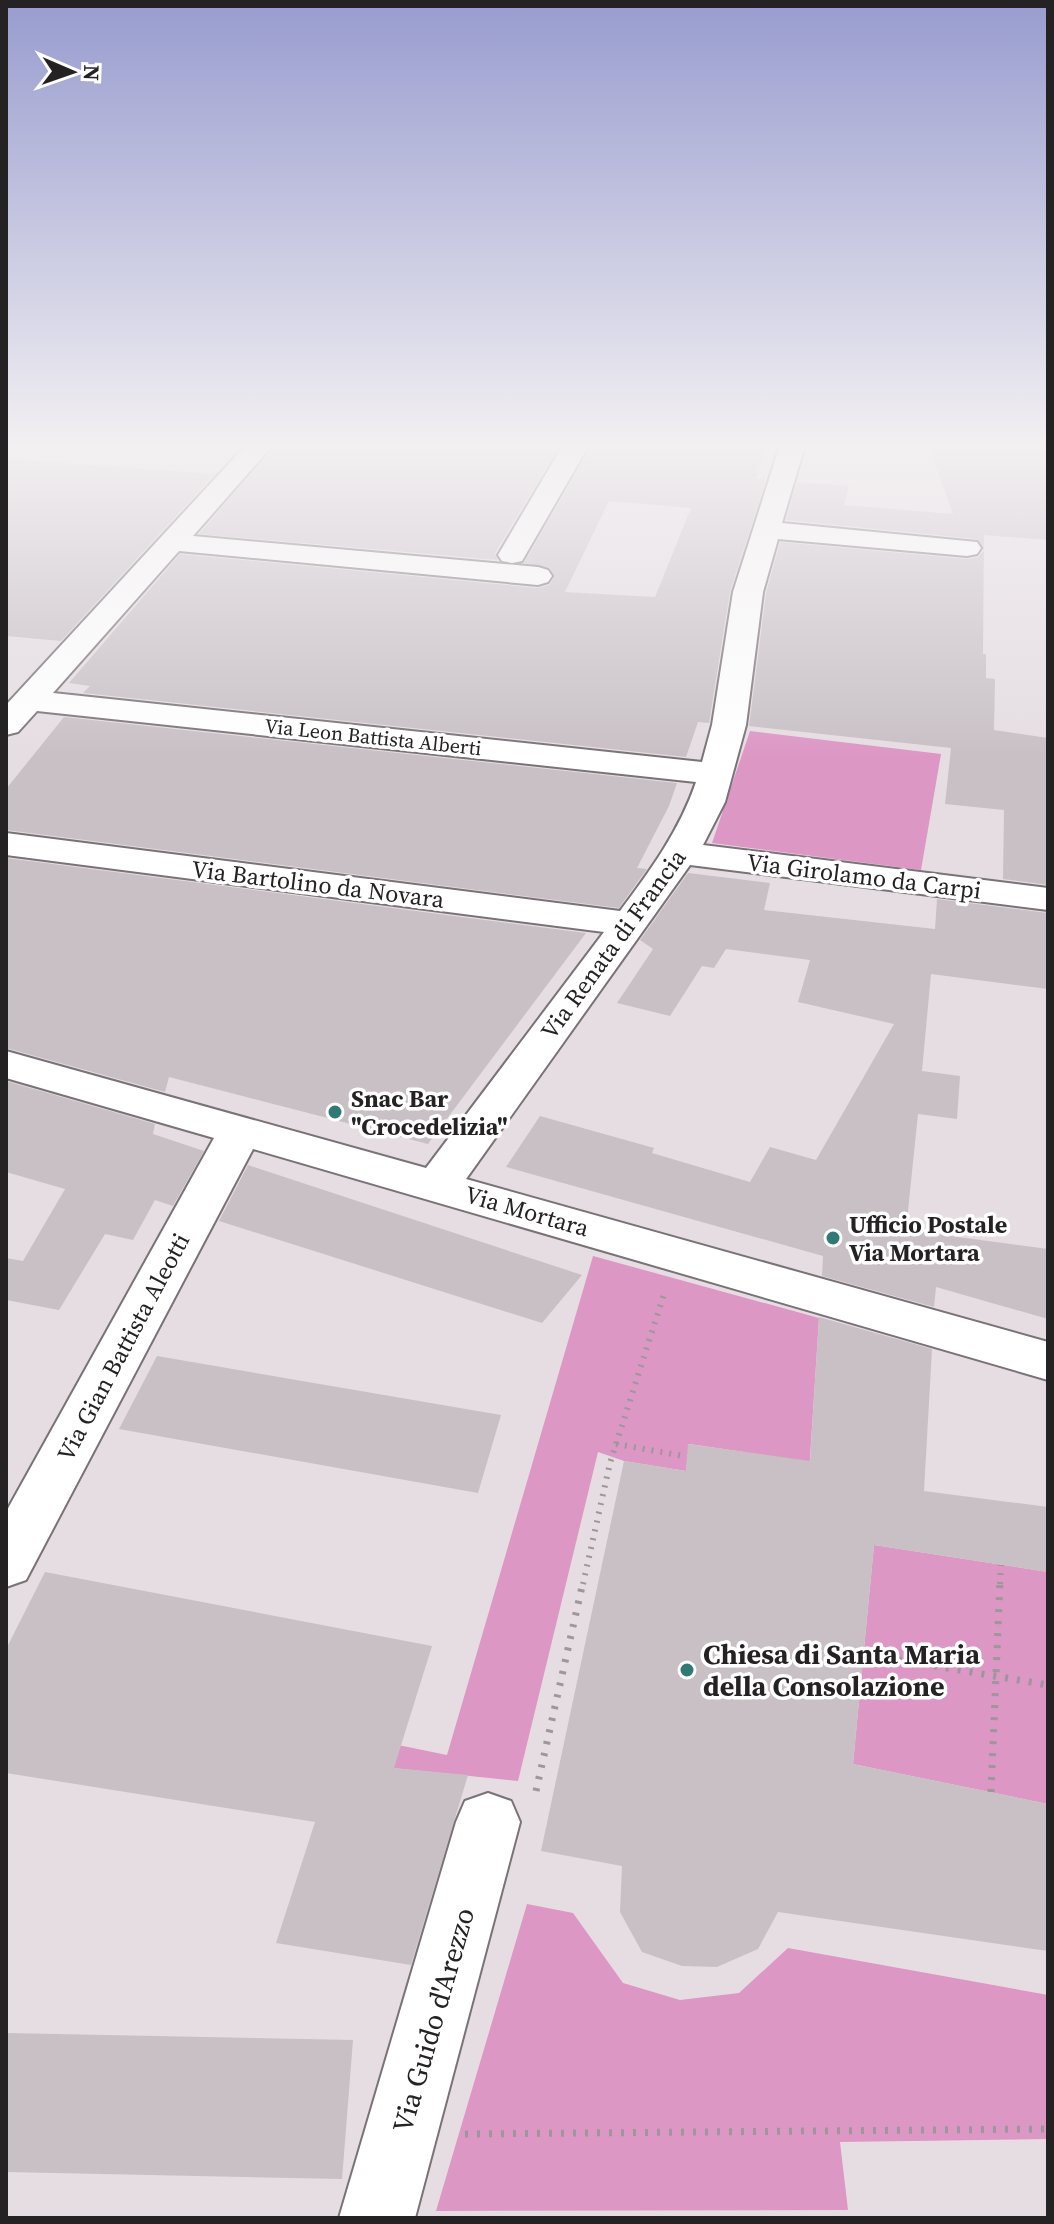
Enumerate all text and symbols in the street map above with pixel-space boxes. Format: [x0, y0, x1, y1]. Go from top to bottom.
north arrow [32, 32, 112, 112]
text: N [77, 64, 107, 81]
street label: Via Leon Battista Alberti [263, 712, 483, 762]
street label: Via Renata di Francia [533, 842, 694, 1046]
street label: Via Girolamo da Carpi [745, 845, 983, 907]
street label: Via Bartolino da Novara [190, 852, 447, 916]
place label: Snac Bar "Crocedelizia" [351, 1082, 508, 1143]
marker: Snac Bar "Crocedelizia" [326, 1103, 344, 1121]
street label: Via Mortara [461, 1178, 594, 1245]
place label: Ufficio Postale Via Mortara [849, 1208, 1007, 1269]
street label: Via Gian Battista Aleotti [49, 1227, 197, 1467]
marker: Ufficio Postale Via Mortara [824, 1229, 842, 1247]
place label: Chiesa di Santa Maria della Consolazione [703, 1635, 980, 1705]
marker: Chiesa di Santa Maria della Consolazione [678, 1661, 696, 1679]
street label: Via Guido d'Arezzo [383, 1903, 483, 2137]

